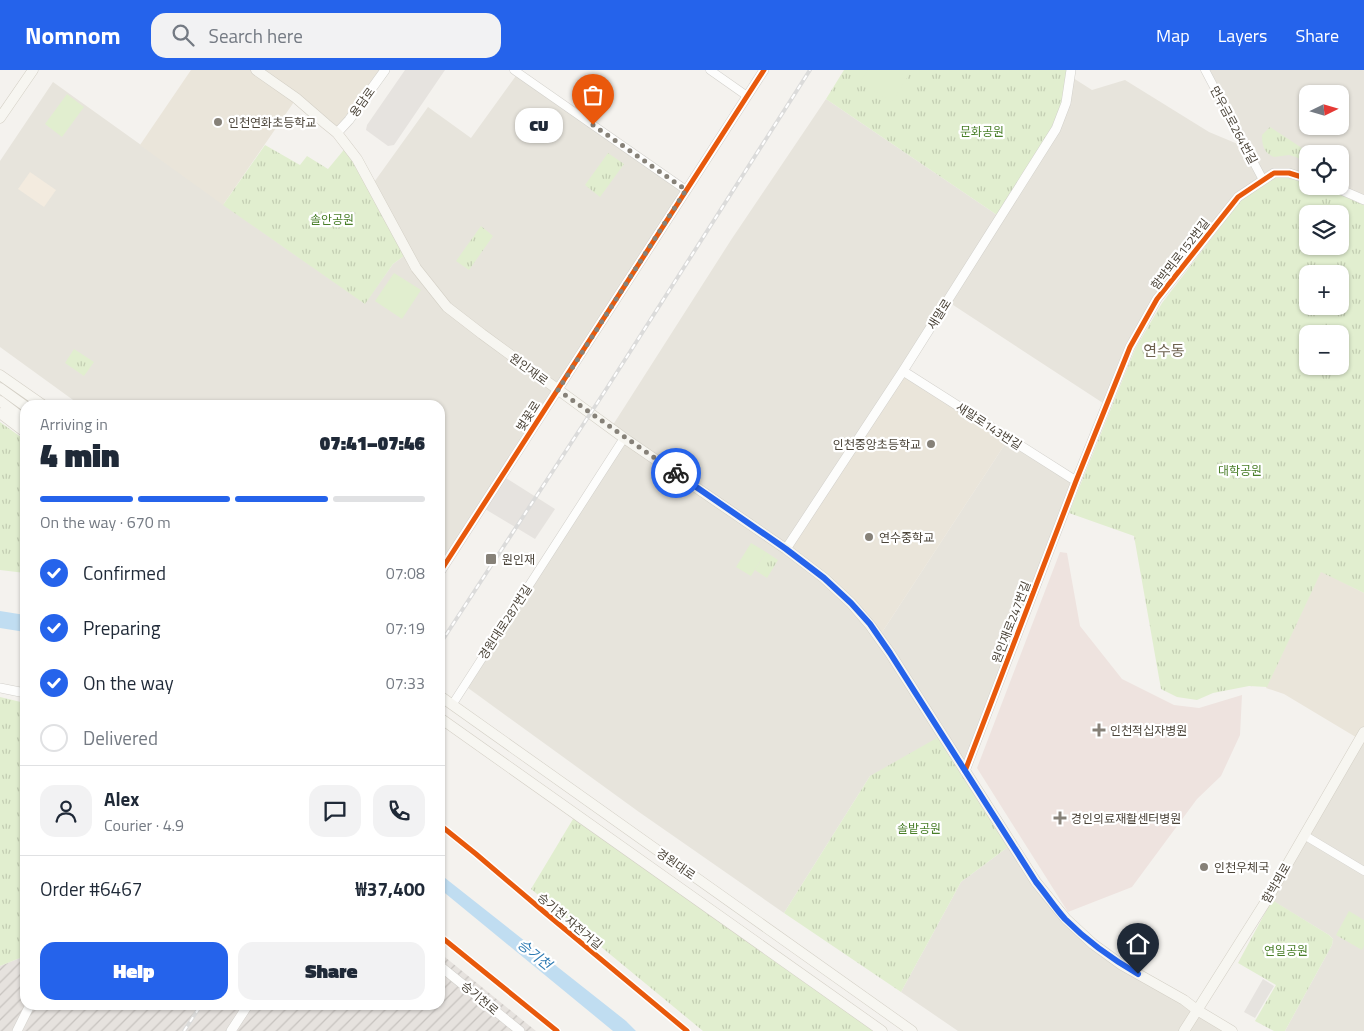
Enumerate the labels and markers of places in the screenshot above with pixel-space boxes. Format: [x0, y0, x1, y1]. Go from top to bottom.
pin [572, 74, 614, 125]
callout: CU [516, 108, 563, 142]
place label: 인천연화초등학교 [228, 113, 316, 132]
marker: 인천연화초등학교 [212, 116, 224, 128]
place label: 인천중앙초등학교 [833, 435, 921, 454]
marker: 인천중앙초등학교 [925, 438, 937, 450]
place label: 연수중학교 [879, 528, 934, 547]
marker: 연수중학교 [863, 531, 875, 543]
place label: 원인재 [502, 550, 535, 569]
marker: 원인재 [484, 552, 498, 566]
place label: 인천적십자병원 [1110, 721, 1187, 740]
marker: 인천적십자병원 [1092, 723, 1106, 737]
place label: 경인의료재활센터병원 [1071, 809, 1181, 828]
marker: 경인의료재활센터병원 [1053, 811, 1067, 825]
place label: 인천우체국 [1214, 858, 1269, 877]
marker: 인천우체국 [1198, 861, 1210, 873]
pin [1117, 923, 1159, 974]

